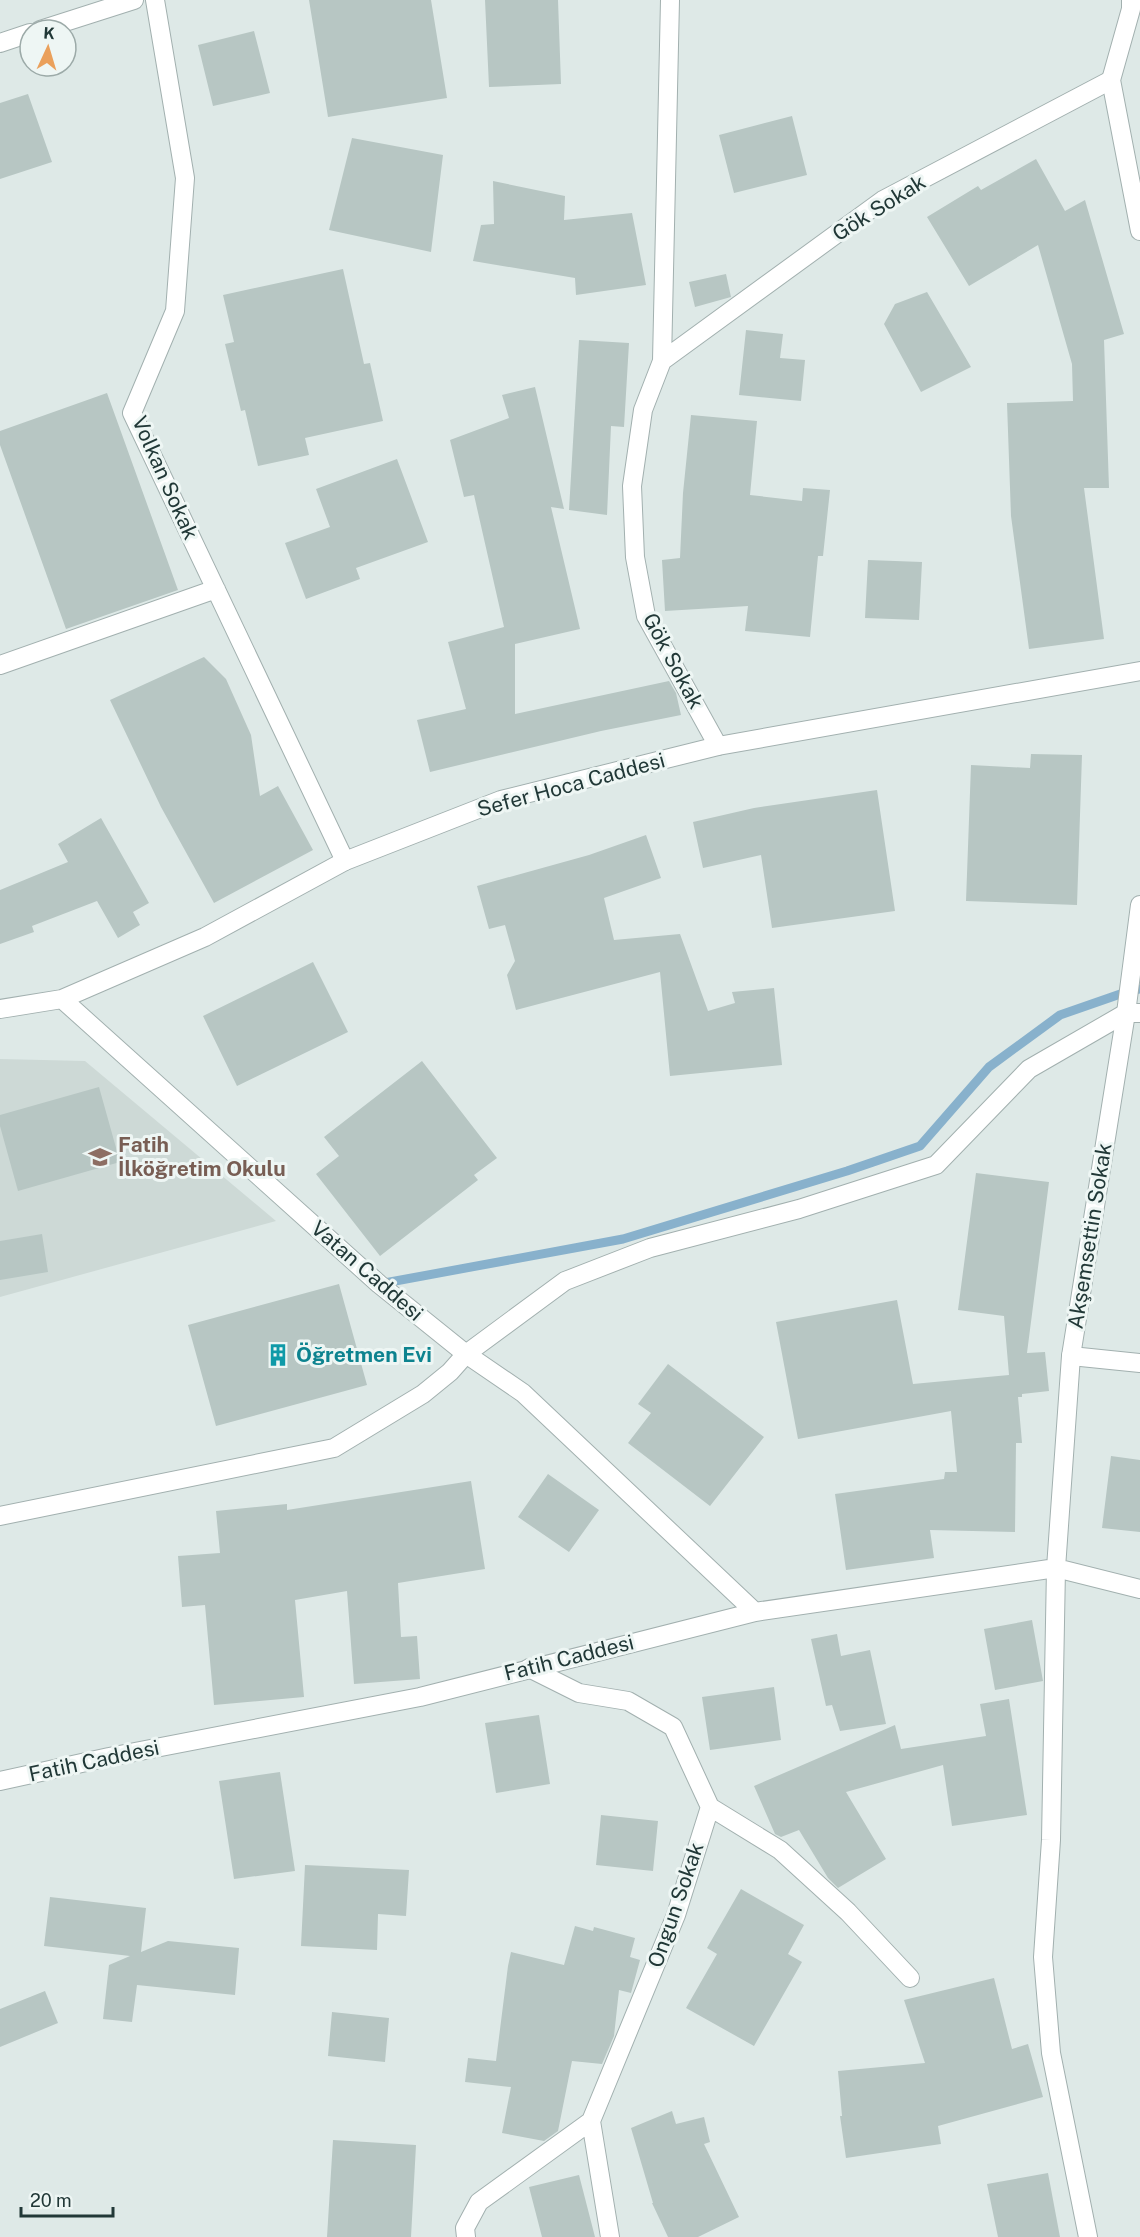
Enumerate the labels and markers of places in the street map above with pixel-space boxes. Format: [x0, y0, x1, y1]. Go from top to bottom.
place label: Fatih İlköğretim Okulu [118, 1132, 286, 1181]
school or university icon: Fatih İlköğretim Okulu [87, 1144, 113, 1170]
building icon: Öğretmen Evi [265, 1342, 291, 1368]
place label: Öğretmen Evi [296, 1342, 432, 1367]

